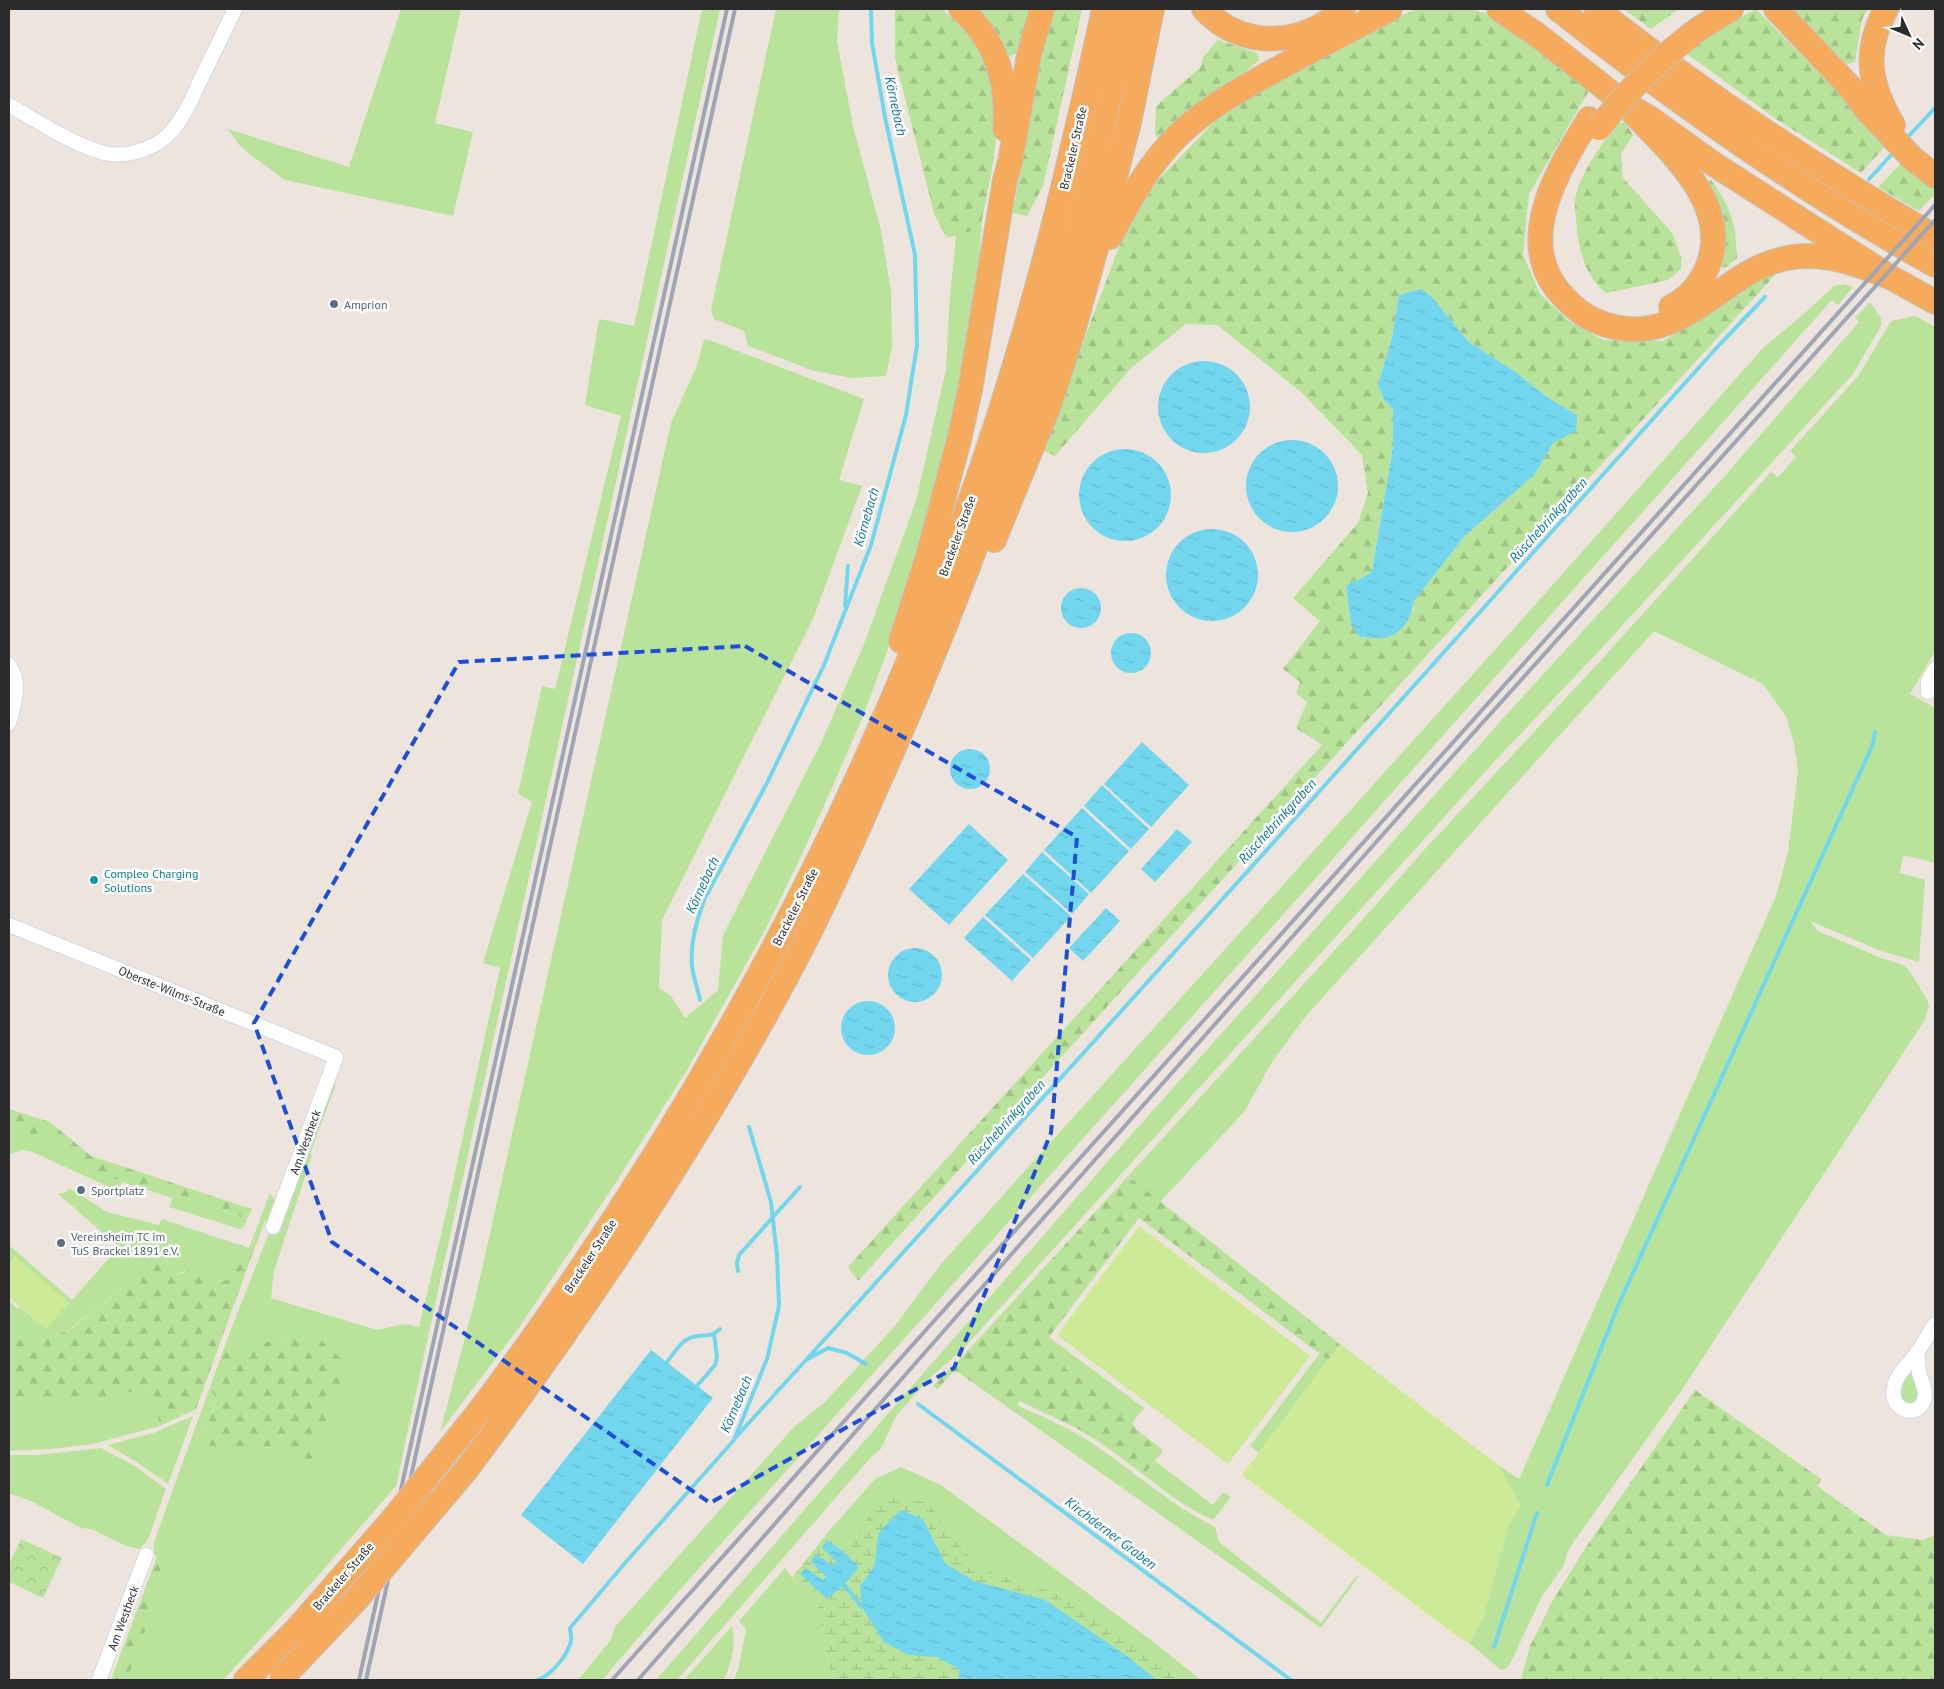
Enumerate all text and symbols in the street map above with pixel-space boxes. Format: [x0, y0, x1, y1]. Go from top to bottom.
north arrow [1884, 10, 1934, 60]
text: N [1909, 34, 1928, 54]
water label: Körnebach [881, 75, 911, 137]
street label: Brackeler Straße [1056, 105, 1090, 191]
place label: Amprion [344, 297, 388, 312]
marker: Amprion [328, 298, 340, 310]
water label: Rüschebrinkgraben [1505, 474, 1591, 566]
water label: Körnebach [849, 485, 883, 549]
street label: Brackeler Straße [935, 494, 979, 578]
water label: Rüschebrinkgraben [1234, 775, 1320, 867]
water label: Körnebach [681, 854, 723, 916]
place label: Compleo Charging Solutions [104, 866, 198, 895]
street label: Brackeler Straße [769, 866, 821, 948]
marker: Compleo Charging Solutions [88, 874, 100, 886]
street label: Oberste-Wilms-Straße [116, 963, 228, 1019]
water label: Rüschebrinkgraben [963, 1076, 1049, 1168]
street label: Am Westheck [286, 1107, 324, 1177]
place label: Sportplatz [91, 1183, 144, 1198]
marker: Sportplatz [75, 1184, 87, 1196]
street label: Brackeler Straße [561, 1216, 619, 1296]
place label: Vereinsheim TC im TuS Brackel 1891 e.V. [70, 1229, 179, 1258]
marker: Vereinsheim TC im TuS Brackel 1891 e.V. [55, 1237, 67, 1249]
water label: Körnebach [716, 1373, 756, 1435]
water label: Kirchderner Graben [1062, 1493, 1160, 1573]
street label: Brackeler Straße [310, 1539, 376, 1613]
street label: Am Westheck [104, 1583, 142, 1653]

